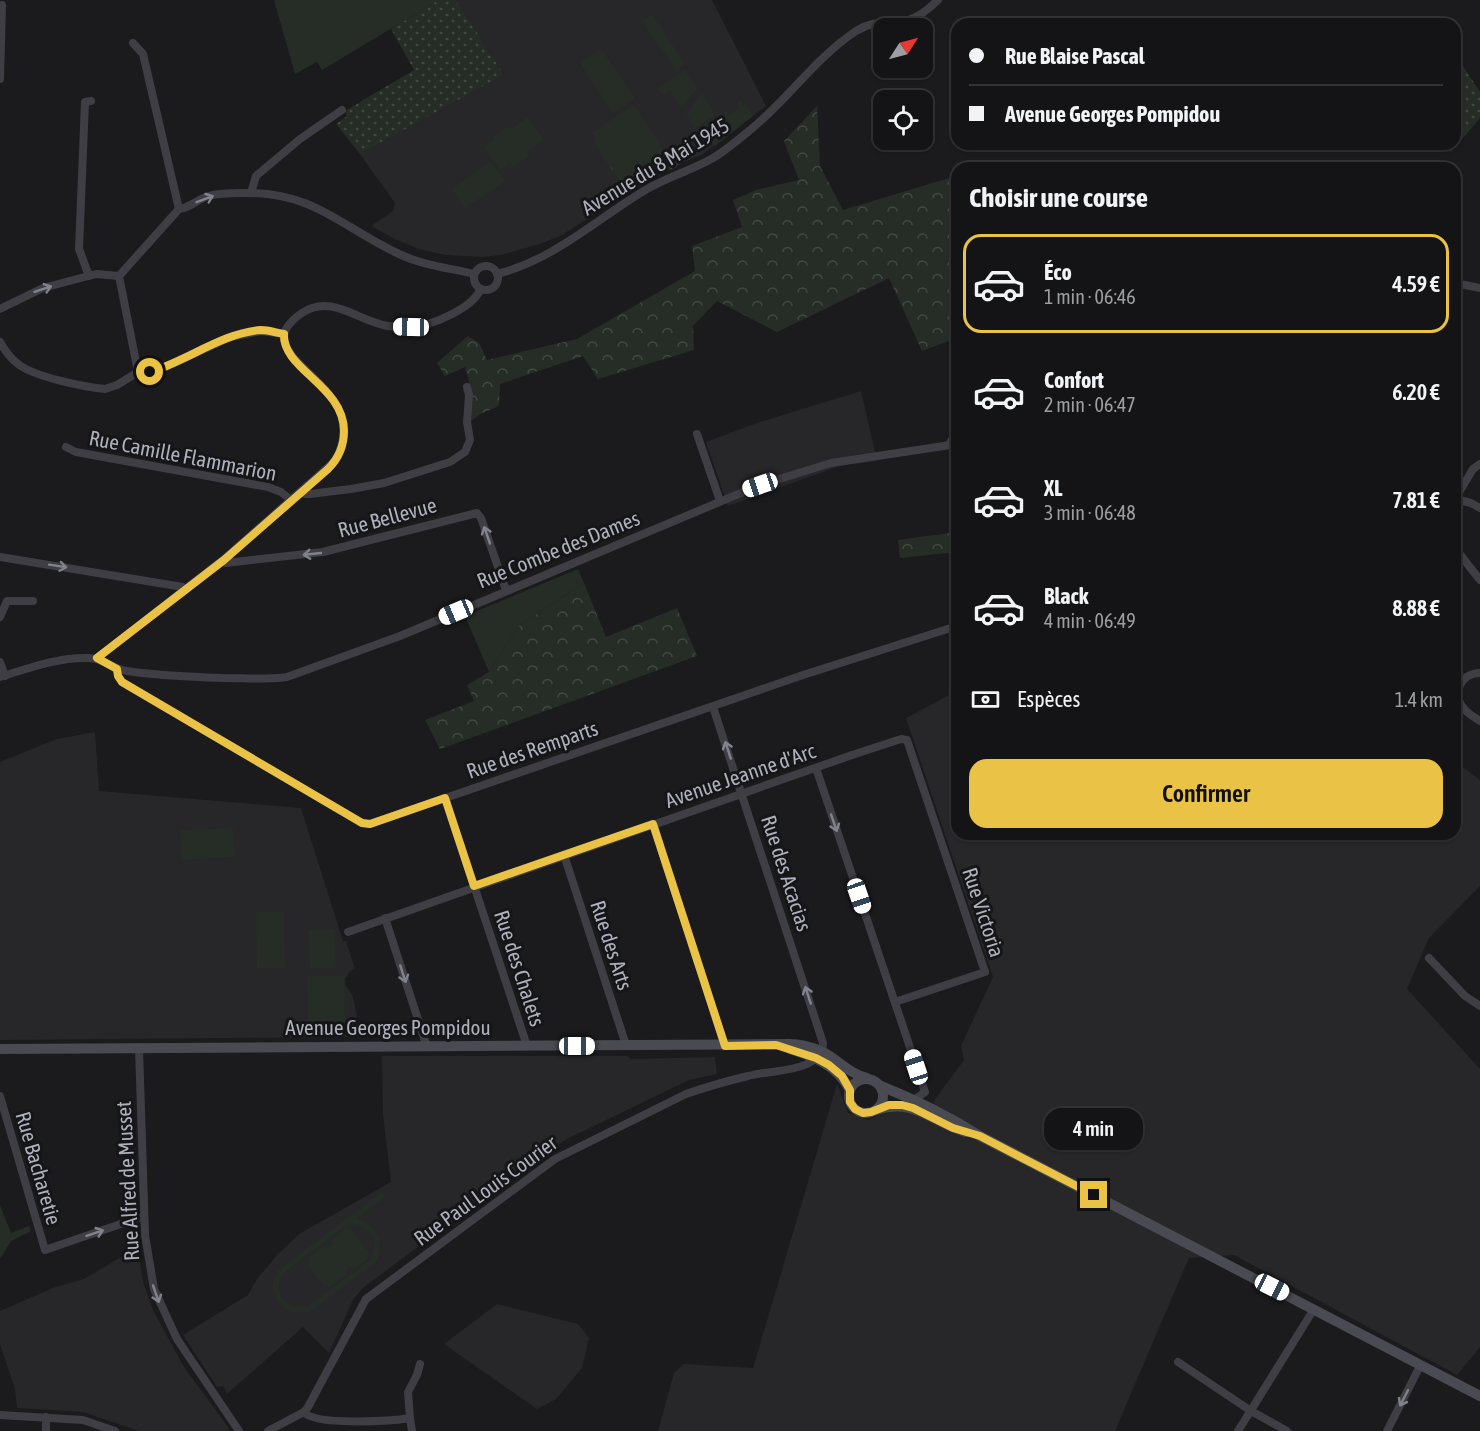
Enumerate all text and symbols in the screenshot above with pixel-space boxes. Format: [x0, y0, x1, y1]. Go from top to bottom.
north arrow [873, 18, 933, 78]
map controls [873, 18, 933, 150]
text: Rue Blaise Pascal [1005, 43, 1144, 69]
button: locate [873, 90, 933, 150]
text: Avenue Georges Pompidou [1005, 101, 1220, 127]
street label: Avenue du 8 Mai 1945 [577, 113, 733, 219]
text: Choisir une course [969, 182, 1148, 213]
one-way arrow [195, 193, 214, 204]
icon: car [972, 257, 1026, 311]
text: Éco [1044, 259, 1072, 285]
text: 4.59 € [1392, 271, 1440, 297]
one-way arrow [33, 282, 52, 293]
text: 1 min · 06:46 [1044, 285, 1136, 308]
car [393, 318, 429, 336]
route start [136, 358, 163, 385]
icon: car [972, 365, 1026, 419]
text: Confort [1044, 367, 1104, 393]
text: 6.20 € [1392, 379, 1440, 405]
text: 2 min · 06:47 [1044, 393, 1136, 416]
street label: Rue Camille Flammarion [87, 425, 279, 485]
car [740, 471, 780, 499]
icon: car [972, 473, 1026, 527]
text: XL [1044, 475, 1062, 501]
text: 7.81 € [1392, 487, 1440, 513]
street label: Rue Bellevue [335, 492, 439, 542]
text: 3 min · 06:48 [1044, 501, 1136, 524]
street label: Rue Combe des Dames [473, 505, 643, 593]
one-way arrow [481, 526, 492, 545]
one-way arrow [303, 548, 322, 559]
one-way arrow [47, 561, 67, 572]
icon: car [972, 581, 1026, 635]
text: Black [1044, 583, 1088, 609]
text: 8.88 € [1392, 595, 1440, 621]
car [436, 597, 476, 627]
text: 4 min · 06:49 [1044, 609, 1136, 632]
icon: cash [969, 683, 1002, 716]
text: Espèces [1017, 686, 1080, 712]
text: 1.4 km [1395, 688, 1443, 711]
street label: Rue des Remparts [463, 715, 601, 783]
street label: Avenue Jeanne d'Arc [662, 738, 819, 812]
one-way arrow [721, 741, 732, 760]
button: Confirmer [969, 759, 1443, 828]
street label: Rue des Acacias [757, 812, 817, 934]
one-way arrow [830, 813, 841, 832]
street label: Rue Victoria [958, 864, 1010, 960]
car [845, 876, 873, 916]
street label: Rue des Arts [586, 897, 638, 993]
street label: Rue des Chalets [490, 907, 550, 1029]
one-way arrow [399, 964, 410, 983]
one-way arrow [802, 986, 813, 1005]
street label: Avenue Georges Pompidou [285, 1015, 491, 1039]
car [559, 1037, 595, 1055]
car [902, 1047, 930, 1087]
street label: Rue Alfred de Musset [111, 1100, 143, 1262]
callout: 4 min [1044, 1108, 1144, 1150]
street label: Rue Bacharetie [11, 1109, 67, 1227]
text: 4 min [1073, 1117, 1114, 1140]
street label: Rue Paul Louis Courier [409, 1130, 562, 1250]
route end [1080, 1181, 1107, 1208]
one-way arrow [85, 1226, 103, 1237]
car [1252, 1271, 1292, 1303]
one-way arrow [152, 1285, 163, 1303]
one-way arrow [1398, 1389, 1409, 1407]

